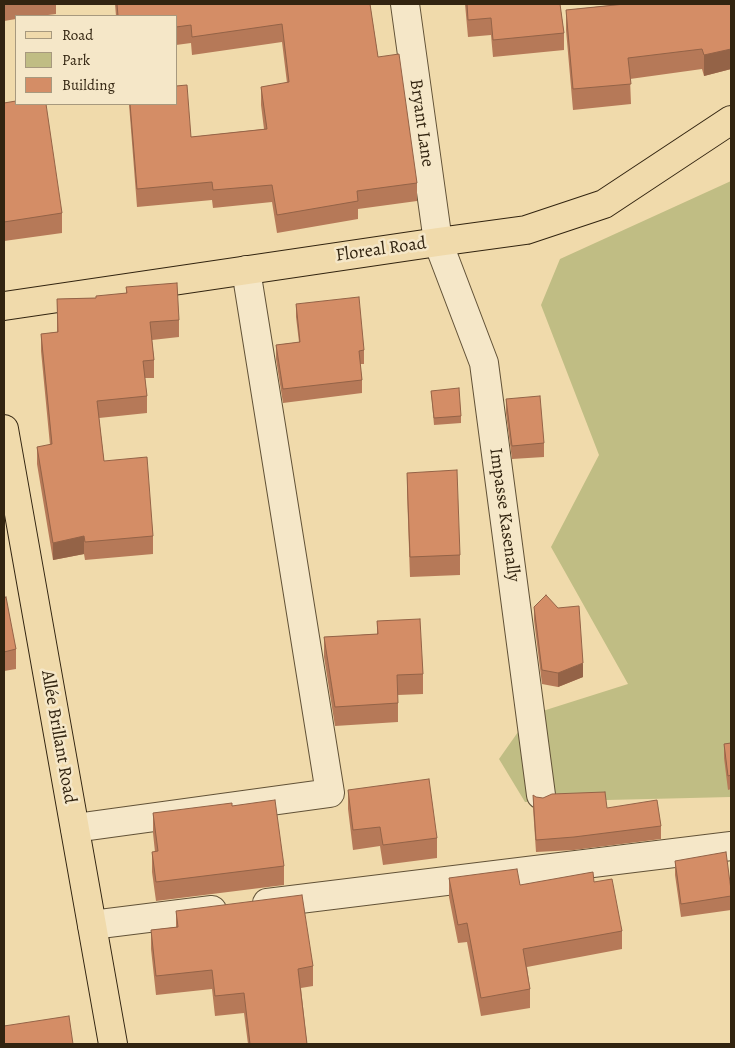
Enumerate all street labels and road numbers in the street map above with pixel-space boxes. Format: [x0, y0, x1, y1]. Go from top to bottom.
street label: Bryant Lane [404, 78, 438, 168]
street label: Floreal Road [334, 233, 428, 267]
street label: Impasse Kasenally [484, 447, 524, 583]
street label: Allée Brillant Road [36, 669, 80, 805]

